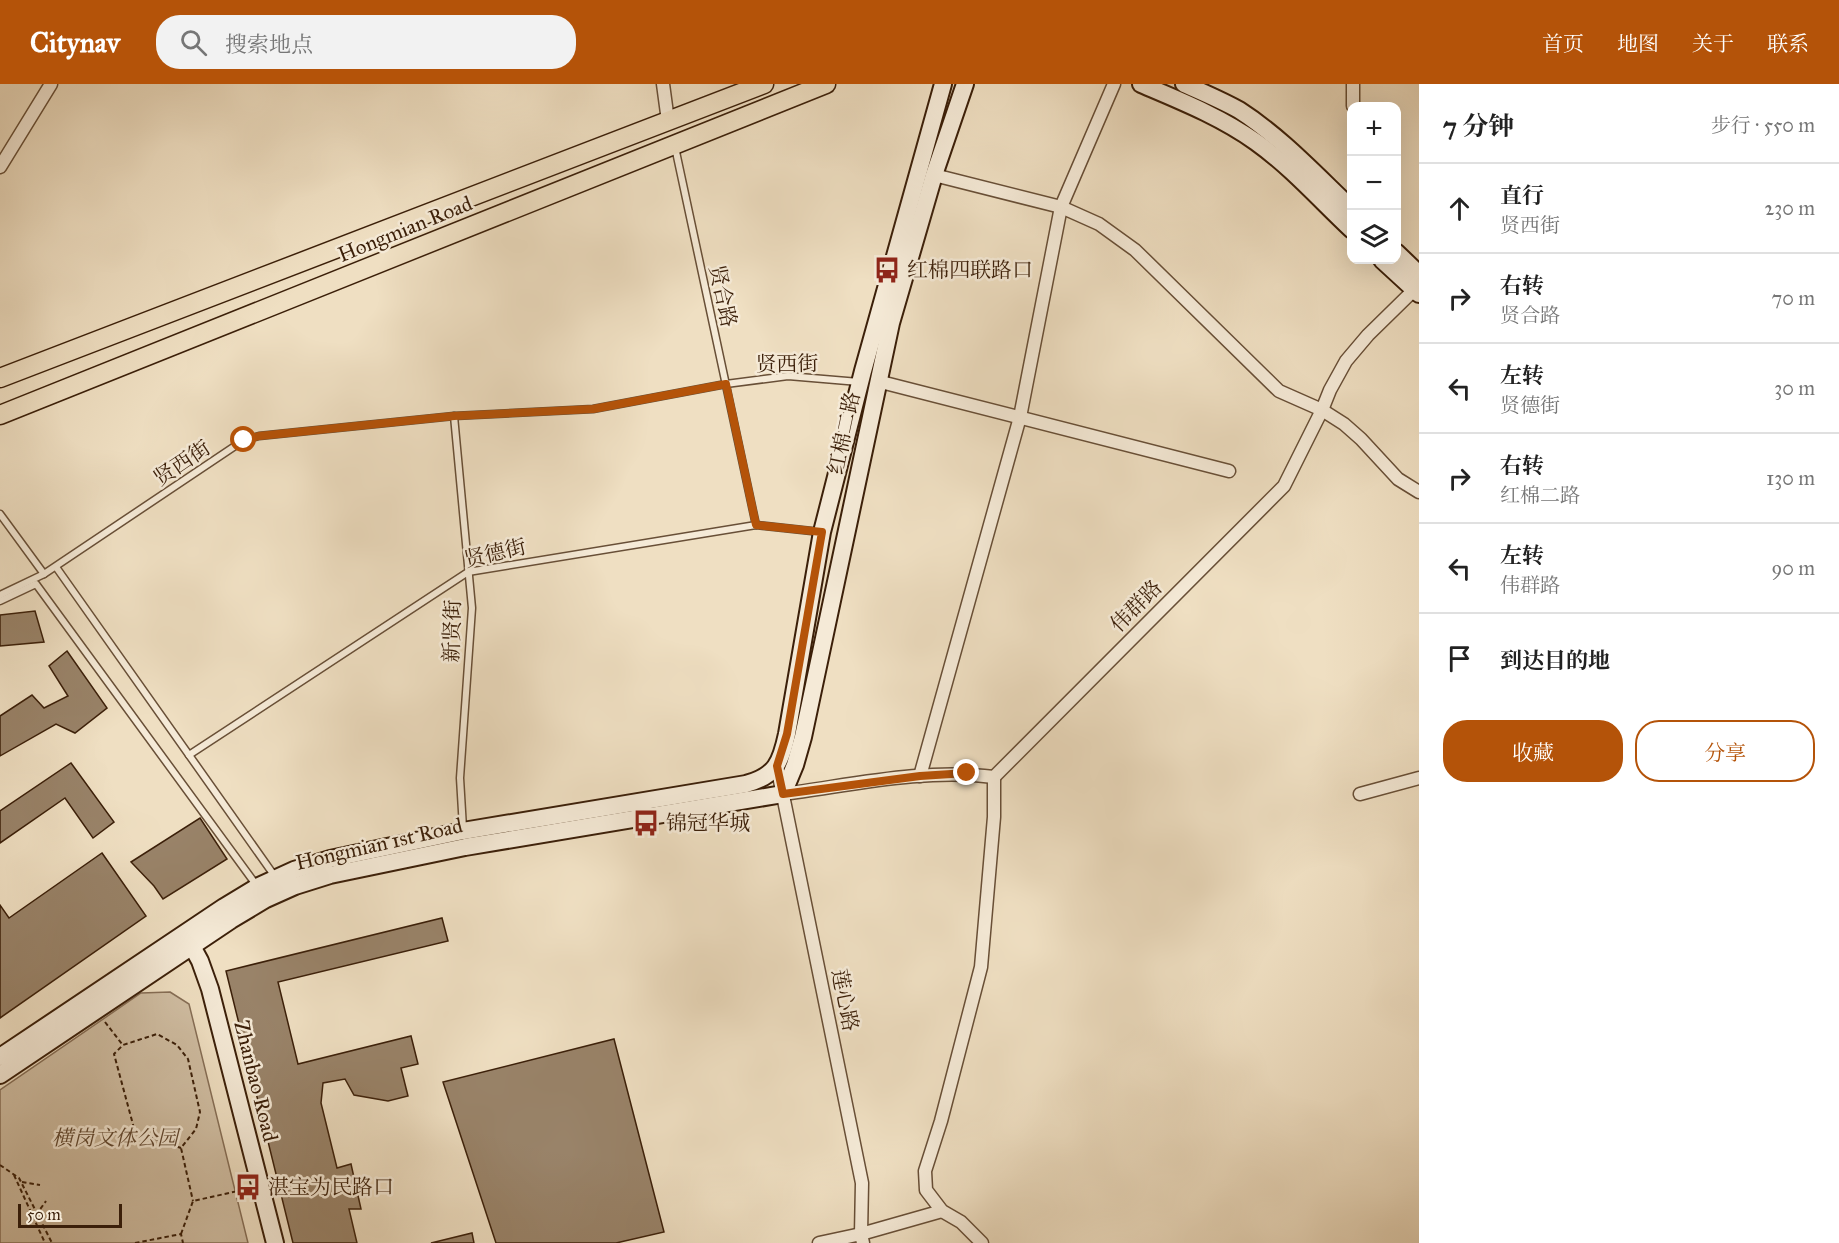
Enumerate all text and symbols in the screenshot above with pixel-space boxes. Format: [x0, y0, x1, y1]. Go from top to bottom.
search box [156, 15, 576, 69]
text: Citynav [30, 25, 120, 60]
icon: search [177, 26, 210, 59]
text: 搜索地点 [225, 31, 313, 58]
text: 首页 [1542, 31, 1584, 57]
text: 地图 [1617, 31, 1659, 57]
text: 关于 [1692, 31, 1734, 57]
text: 联系 [1767, 31, 1809, 57]
map controls [1347, 102, 1401, 264]
button: + [1347, 102, 1401, 156]
text: 7 分钟 [1443, 110, 1514, 142]
text: 步行 · 550 m [1711, 113, 1815, 137]
button: − [1347, 156, 1401, 210]
text: 直行 [1500, 182, 1544, 209]
street label: Hongmian Road [334, 190, 476, 268]
icon: ahead [1443, 192, 1476, 225]
text: 230 m [1764, 196, 1815, 220]
button: layers [1347, 210, 1401, 264]
text: 贤西街 [1500, 213, 1560, 237]
bus stop icon: 红棉四联路口 [872, 255, 902, 285]
place label: 红棉四联路口 [907, 257, 1033, 283]
street label: 贤合路 [704, 262, 742, 330]
text: 右转 [1500, 272, 1544, 299]
icon: right [1443, 282, 1476, 315]
text: 70 m [1772, 286, 1815, 310]
text: 贤合路 [1500, 303, 1560, 327]
street label: 贤西街 [755, 350, 819, 378]
text: 左转 [1500, 362, 1544, 389]
icon: left [1443, 372, 1476, 405]
text: 30 m [1774, 376, 1815, 400]
street label: 红棉二路 [823, 389, 865, 477]
text: 贤德街 [1500, 393, 1560, 417]
route start [230, 426, 256, 452]
street label: 贤西街 [149, 435, 215, 491]
text: 右转 [1500, 452, 1544, 479]
icon: right [1443, 462, 1476, 495]
text: 130 m [1766, 466, 1815, 490]
text: 红棉二路 [1500, 483, 1580, 507]
street label: 贤德街 [461, 533, 529, 573]
text: 左转 [1500, 542, 1544, 569]
icon: left [1443, 552, 1476, 585]
text: 90 m [1772, 556, 1815, 580]
text: 伟群路 [1500, 573, 1560, 597]
street label: 伟群路 [1105, 575, 1167, 637]
street label: 新贤街 [438, 599, 466, 663]
icon: arrive [1443, 642, 1476, 675]
text: 到达目的地 [1500, 647, 1610, 674]
button: 收藏 [1443, 720, 1623, 782]
button: 分享 [1635, 720, 1815, 782]
route end [953, 759, 979, 785]
bus stop icon: 锦冠华城 [631, 808, 661, 838]
place label: 锦冠华城 [666, 810, 750, 836]
street label: Hongmian 1st Road [293, 812, 465, 876]
street label: 莲心路 [826, 967, 864, 1033]
street label: Zhanbao Road [228, 1018, 284, 1145]
park label: 横岗文体公园 [52, 1125, 181, 1151]
bus stop icon: 湛宝为民路口 [233, 1172, 263, 1202]
place label: 湛宝为民路口 [268, 1174, 394, 1200]
scale bar [18, 1201, 122, 1228]
text: 50 m [27, 1205, 61, 1224]

